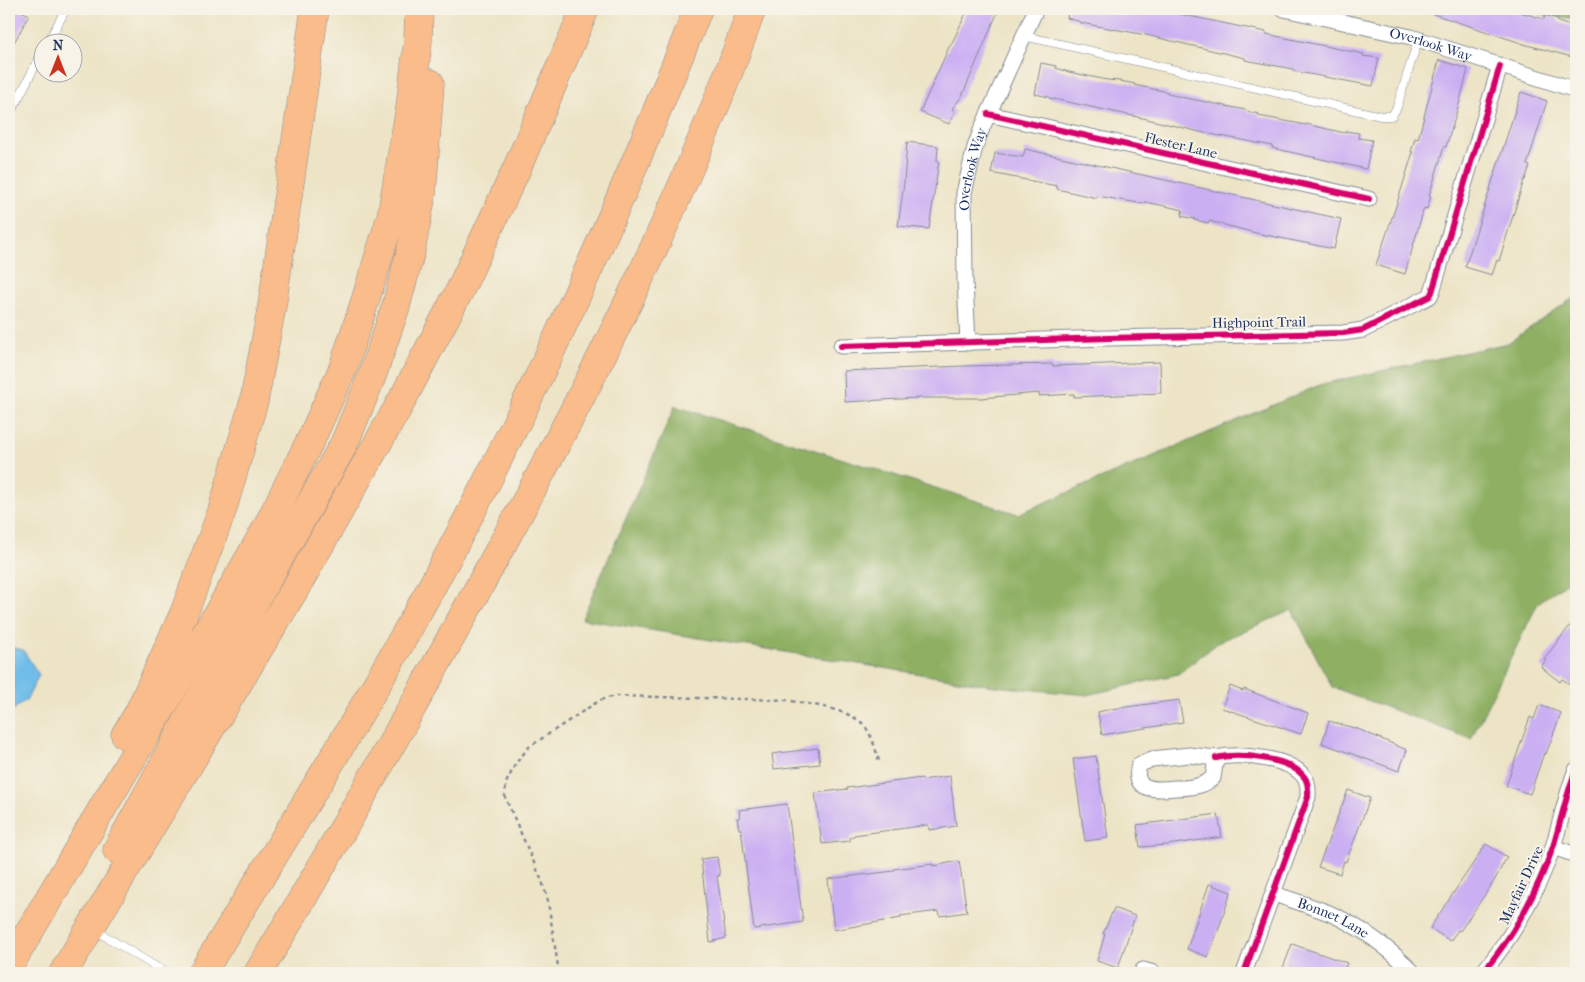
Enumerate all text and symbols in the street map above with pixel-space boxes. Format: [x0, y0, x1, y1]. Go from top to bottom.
street label: Overlook Way [1388, 25, 1475, 65]
north arrow [32, 32, 82, 82]
text: N [53, 37, 64, 54]
street label: Overlook Way [956, 125, 991, 211]
street label: Flester Lane [1143, 129, 1219, 162]
street label: Highpoint Trail [1212, 313, 1306, 332]
street label: Mayfair Drive [1496, 843, 1547, 927]
street label: Bonnet Lane [1295, 894, 1372, 942]

